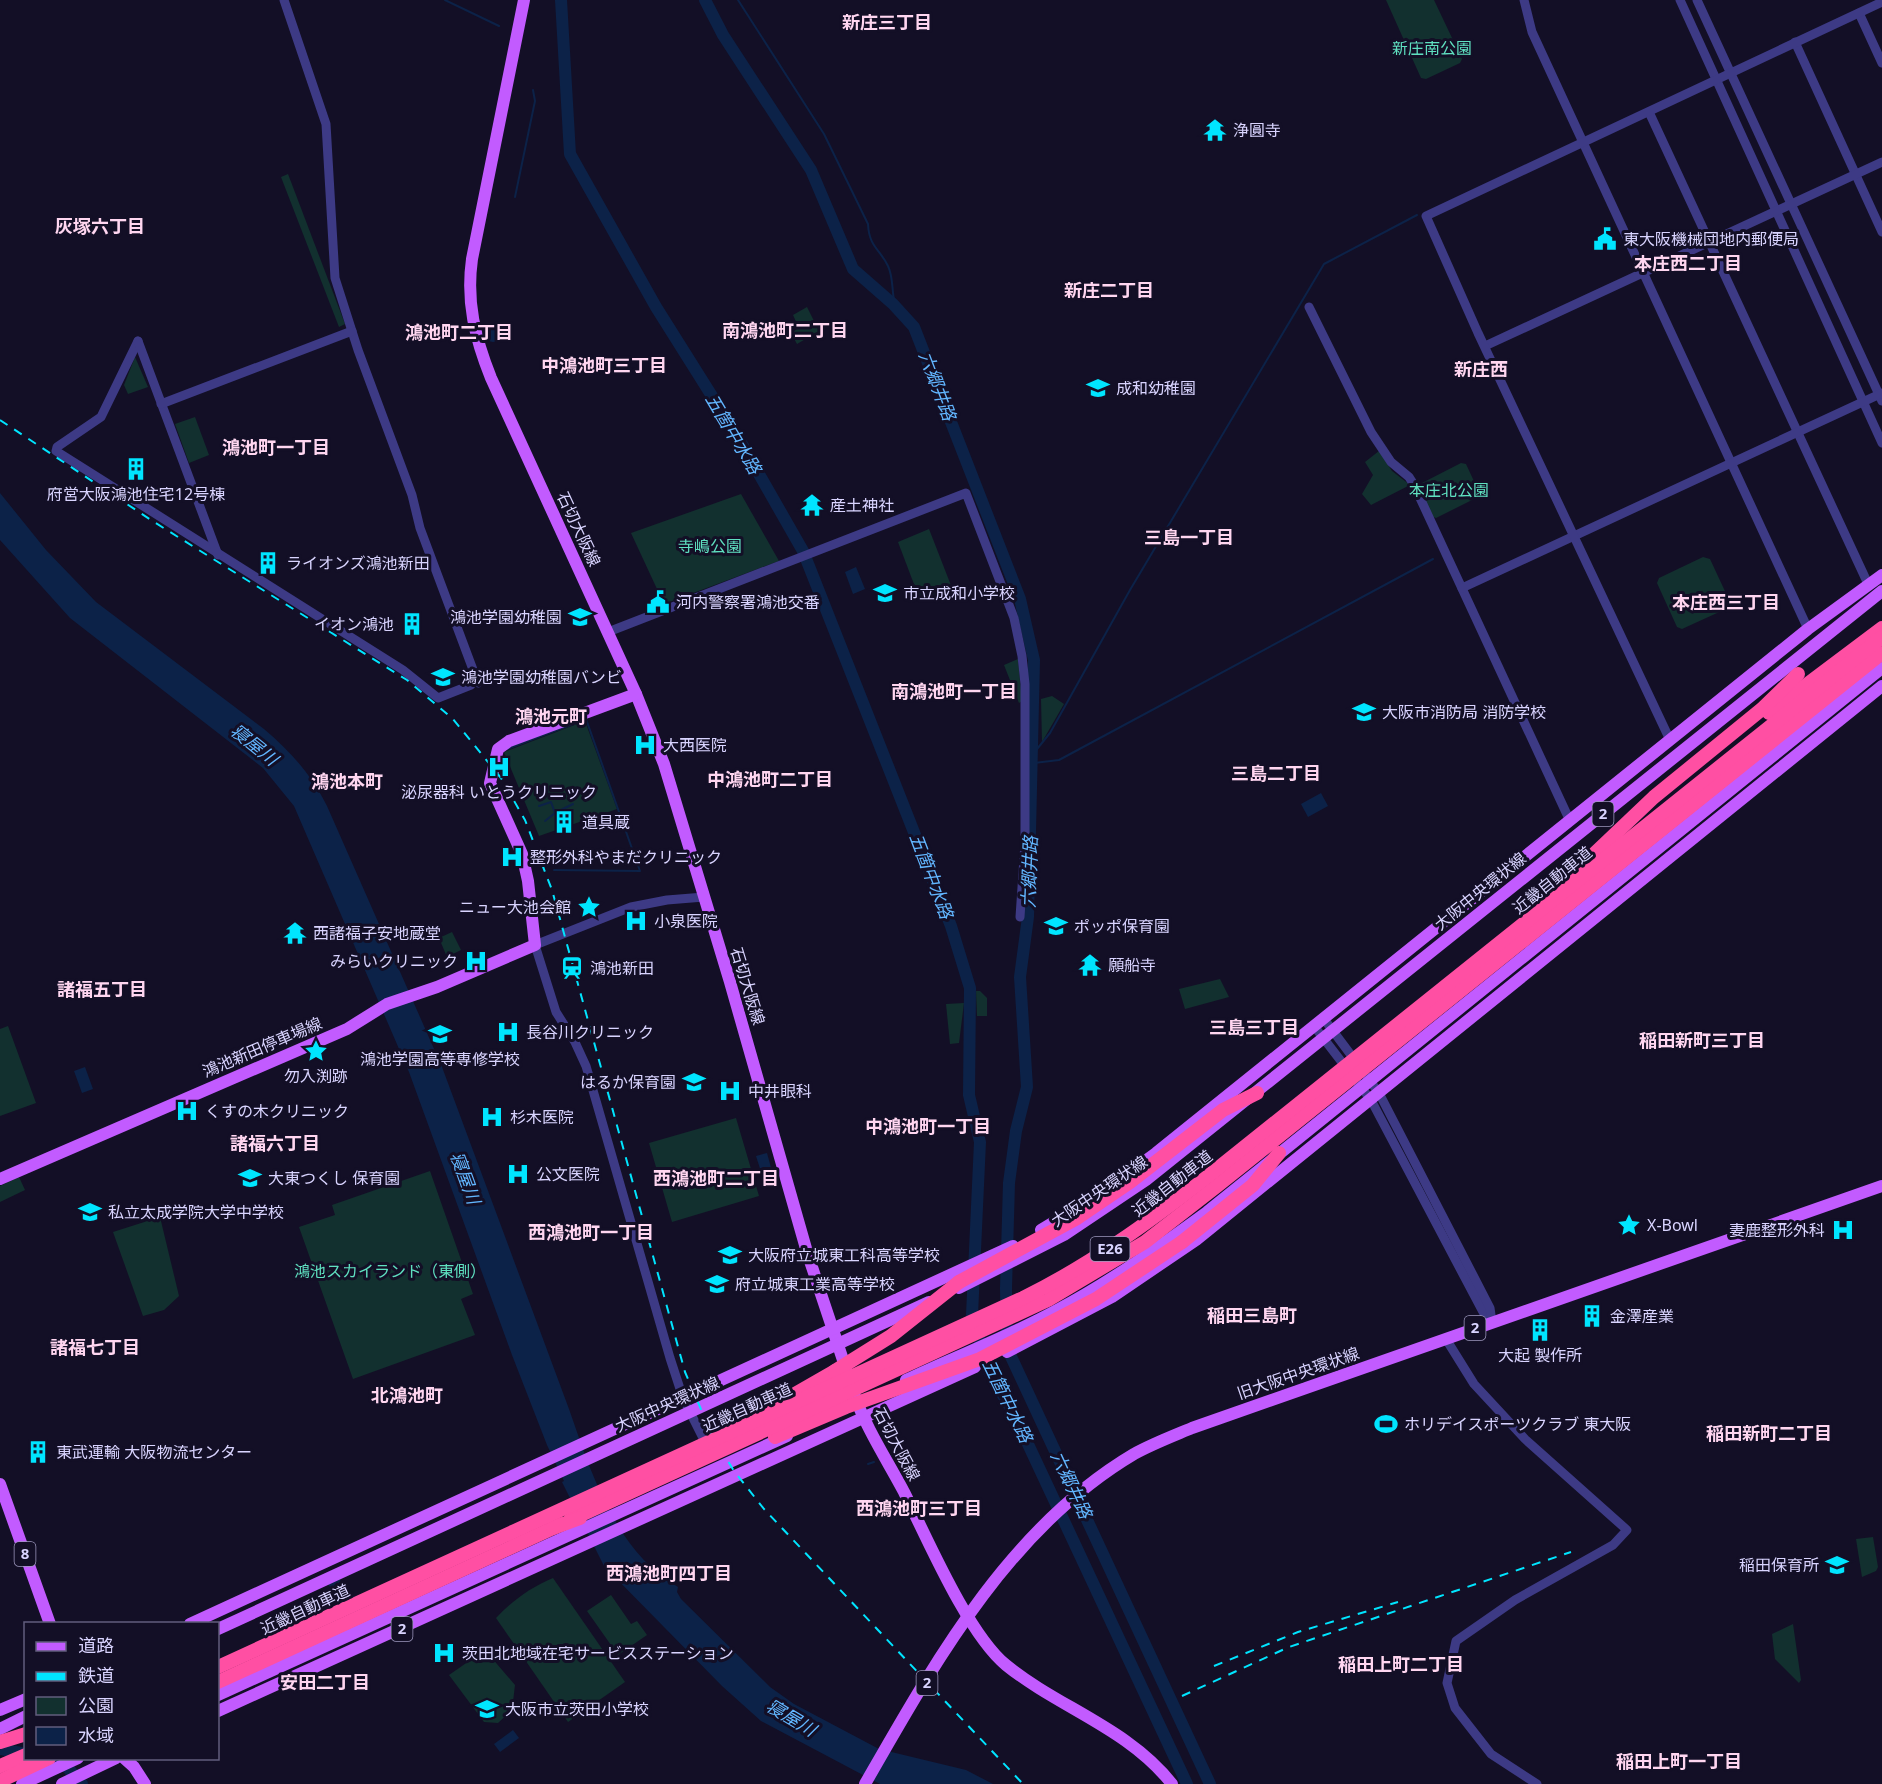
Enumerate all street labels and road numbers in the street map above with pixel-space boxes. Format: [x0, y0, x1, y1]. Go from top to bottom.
street label: 石切大阪線 [552, 488, 606, 570]
road number: 2 [1592, 802, 1614, 826]
street label: 近畿自動車道 [1508, 841, 1596, 919]
street label: 大阪中央環状線 [1430, 847, 1530, 935]
street label: 石切大阪線 [726, 945, 770, 1027]
street label: 鴻池新田停車場線 [199, 1012, 325, 1082]
street label: 近畿自動車道 [1127, 1145, 1217, 1221]
street label: 大阪中央環状線 [1046, 1151, 1152, 1231]
road number: E26 [1090, 1237, 1130, 1261]
road number: 2 [1464, 1316, 1486, 1340]
street label: 旧大阪中央環状線 [1234, 1342, 1362, 1404]
street label: 大阪中央環状線 [611, 1371, 723, 1437]
street label: 近畿自動車道 [699, 1377, 795, 1437]
street label: 石切大阪線 [869, 1404, 925, 1484]
road number: 8 [15, 1542, 36, 1566]
street label: 近畿自動車道 [257, 1579, 353, 1639]
road number: 2 [392, 1617, 412, 1641]
road number: 2 [916, 1671, 938, 1695]

